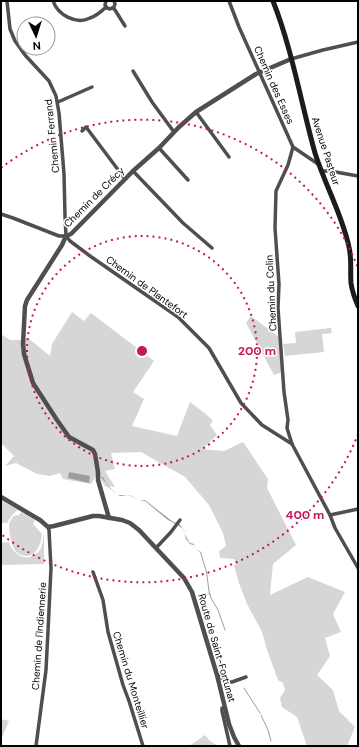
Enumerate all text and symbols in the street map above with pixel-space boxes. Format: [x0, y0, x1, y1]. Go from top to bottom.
north arrow [16, 16, 56, 56]
text: N [32, 39, 41, 53]
street label: Chemin des Esses [251, 44, 297, 126]
street label: Chemin Ferrand [42, 99, 62, 173]
street label: Avenue Pasteur [309, 115, 343, 187]
street label: Chemin de Crécy [61, 164, 127, 230]
street label: Chemin de Plantefort [103, 253, 191, 321]
street label: Chemin du Colin [262, 254, 279, 332]
text: 200 m [238, 343, 276, 359]
centre of rings [135, 344, 149, 358]
text: 400 m [286, 507, 324, 523]
street label: Chemin de l'Indiennerie [29, 581, 49, 690]
street label: Route de Saint-Fortunat [195, 592, 239, 704]
street label: Chemin du Monteillier [110, 630, 152, 731]

